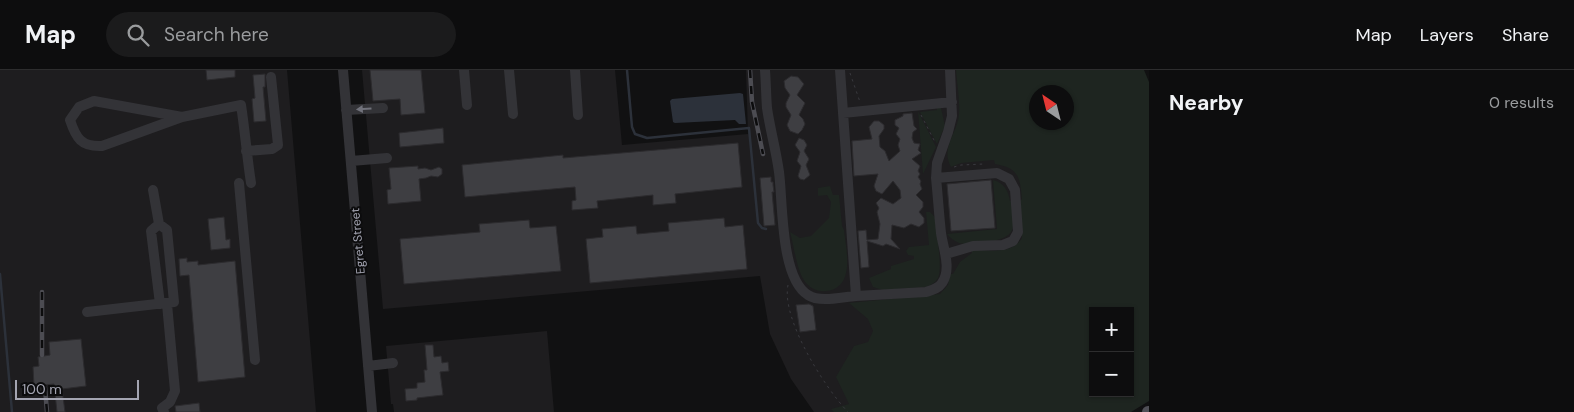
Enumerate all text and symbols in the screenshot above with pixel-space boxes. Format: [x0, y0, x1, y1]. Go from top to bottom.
search box [106, 12, 456, 57]
text: Map [25, 19, 76, 50]
icon: search [124, 21, 152, 49]
text: Search here [164, 22, 269, 47]
text: Map [1356, 23, 1392, 47]
text: Layers [1420, 23, 1474, 47]
text: Share [1502, 23, 1549, 47]
north arrow [1029, 85, 1074, 130]
text: Nearby [1169, 89, 1243, 117]
text: 0 results [1489, 92, 1554, 113]
one-way arrow [356, 105, 372, 113]
street label: Egret Street [347, 207, 369, 275]
map controls [1089, 307, 1134, 397]
button: + [1089, 307, 1134, 352]
button: − [1089, 352, 1134, 397]
scale bar [15, 377, 139, 400]
text: 100 m [22, 380, 62, 398]

